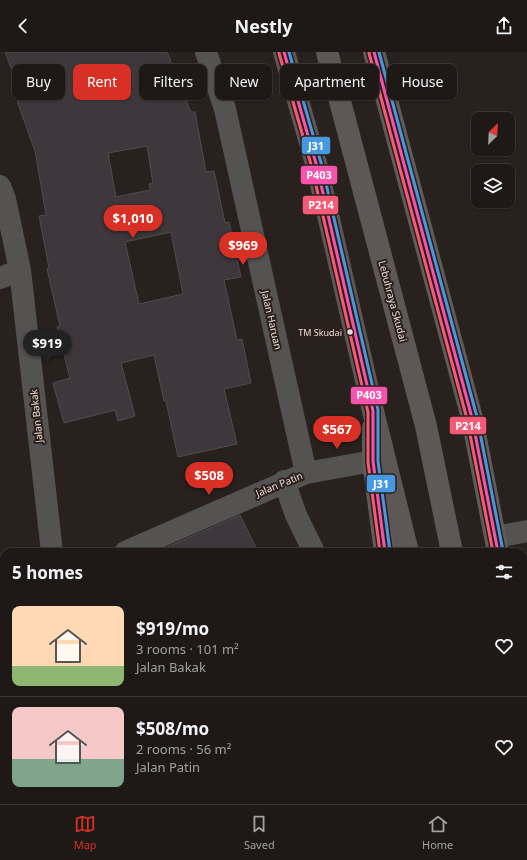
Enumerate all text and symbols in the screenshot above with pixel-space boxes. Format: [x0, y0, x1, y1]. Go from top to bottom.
text: Nestly [235, 14, 292, 38]
icon: back [12, 15, 34, 37]
icon: share [493, 15, 515, 37]
chip: Buy [12, 64, 65, 100]
chip: Rent [73, 64, 131, 100]
chip: Filters [139, 64, 207, 100]
chip: New [215, 64, 272, 100]
chip: Apartment [280, 64, 379, 100]
chip: House [387, 64, 457, 100]
north arrow [471, 112, 515, 156]
map controls [471, 112, 515, 208]
line badge: J31 [301, 136, 331, 155]
text: J31 [307, 138, 324, 153]
button: layers [471, 164, 515, 208]
line badge: P403 [300, 165, 338, 185]
text: P403 [306, 167, 332, 182]
line badge: P214 [302, 195, 339, 215]
text: P214 [308, 197, 335, 212]
pin: $1,010 [100, 205, 166, 239]
text: $1,010 [113, 209, 153, 227]
pin: $969 [219, 232, 267, 266]
text: $969 [228, 236, 258, 254]
street label: Lebuhraya Skudai [375, 259, 411, 343]
street label: Jalan Haruan [258, 288, 286, 351]
place label: TM Skudai [298, 326, 342, 339]
marker: TM Skudai [345, 327, 355, 337]
pin: $919 [23, 330, 71, 364]
text: $919 [32, 334, 62, 352]
line badge: P403 [350, 386, 388, 405]
text: P403 [356, 387, 382, 402]
street label: Jalan Bakak [26, 388, 46, 444]
pin: $567 [313, 416, 361, 450]
line badge: P214 [449, 416, 487, 435]
text: P214 [455, 418, 482, 433]
text: $567 [322, 420, 352, 438]
pin: $508 [185, 462, 233, 496]
text: $508 [194, 466, 224, 484]
street label: Jalan Patin [253, 468, 304, 500]
line badge: J31 [366, 474, 396, 493]
text: J31 [372, 476, 389, 491]
text: 5 homes [12, 561, 83, 584]
icon: filters [493, 561, 515, 583]
text: $919/mo [136, 617, 209, 640]
icon: home [44, 622, 92, 670]
icon: heart [493, 635, 515, 657]
text: 3 rooms · 101 m² [136, 640, 239, 658]
text: Jalan Bakak [136, 658, 206, 676]
text: $508/mo [136, 717, 209, 740]
icon: home [44, 723, 92, 771]
icon: heart [493, 736, 515, 758]
text: 2 rooms · 56 m² [136, 740, 231, 758]
text: Jalan Patin [136, 758, 200, 776]
tab: Map [74, 813, 97, 852]
tab: Saved [244, 813, 275, 852]
tab: Home [422, 813, 453, 852]

